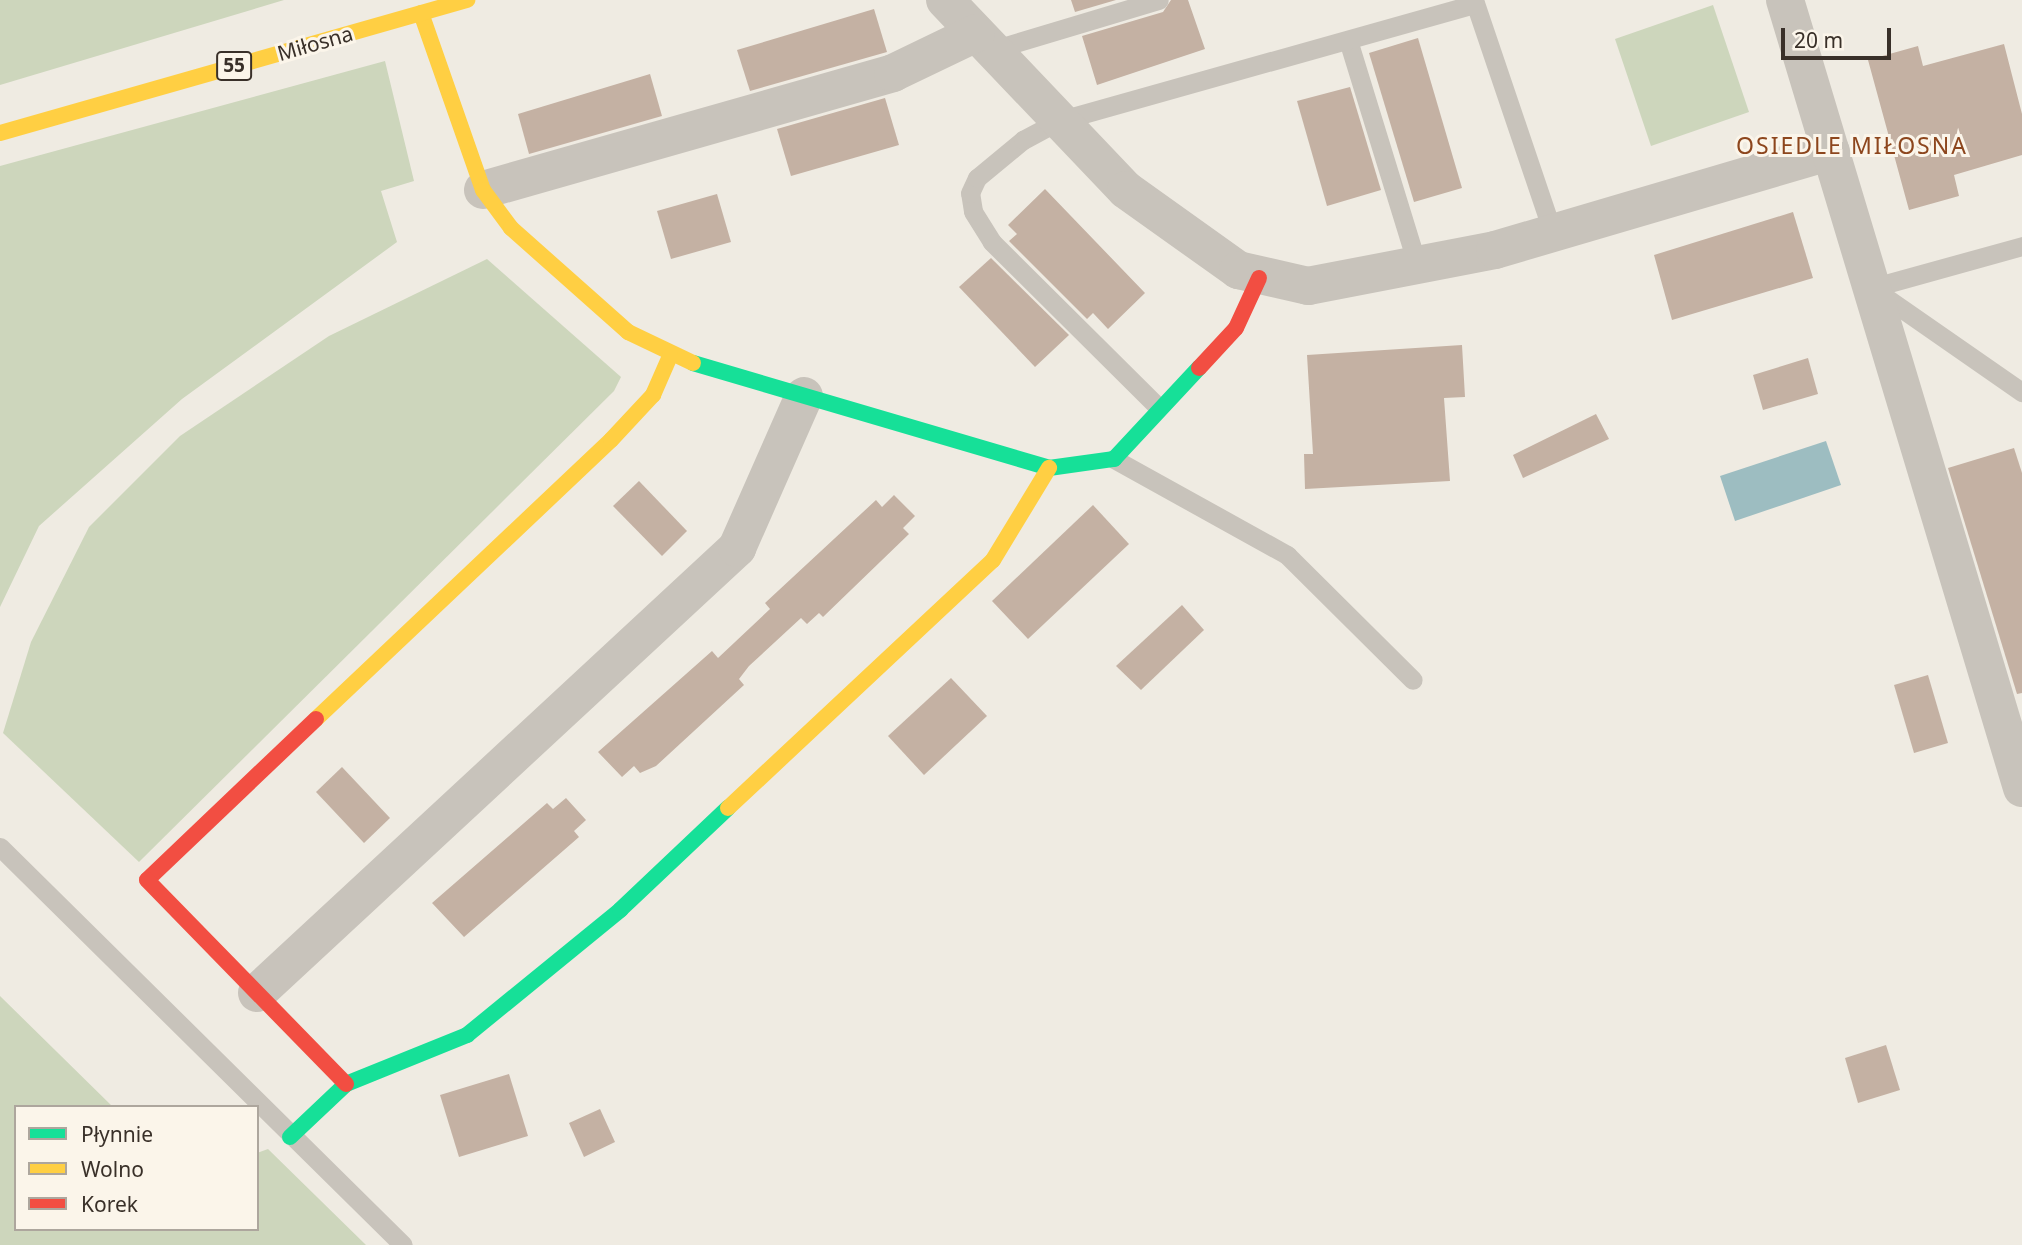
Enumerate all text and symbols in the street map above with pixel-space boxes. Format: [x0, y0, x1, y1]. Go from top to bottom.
scale bar [1784, 14, 1894, 58]
street label: Miłosna [274, 20, 356, 66]
text: 20 m [1794, 26, 1843, 54]
road number: 55 [215, 50, 253, 82]
district label: OSIEDLE MIŁOSNA [1738, 131, 1966, 159]
legend [14, 1105, 259, 1231]
text: Płynnie [81, 1120, 153, 1148]
text: Wolno [81, 1155, 144, 1183]
text: Korek [81, 1190, 138, 1218]

